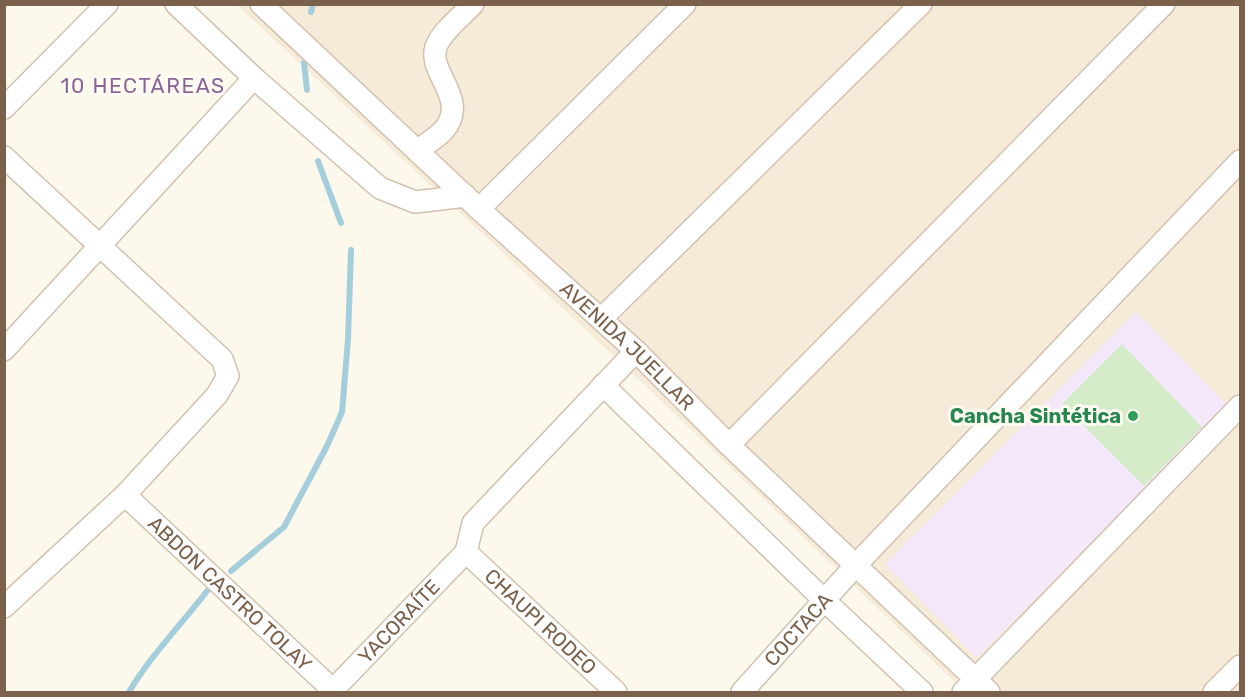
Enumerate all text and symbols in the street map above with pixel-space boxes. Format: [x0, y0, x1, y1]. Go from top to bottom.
district label: 10 HECTÁREAS [60, 73, 226, 98]
street label: AVENIDA JUELLAR [555, 276, 700, 415]
place label: Cancha Sintética [950, 404, 1121, 428]
marker: Cancha Sintética [1126, 409, 1140, 423]
street label: ABDON CASTRO TOLAY [143, 511, 317, 676]
street label: CHAUPI RODEO [480, 564, 601, 679]
street label: YACORAÍTE [353, 575, 445, 668]
street label: COCTACA [759, 588, 837, 671]

